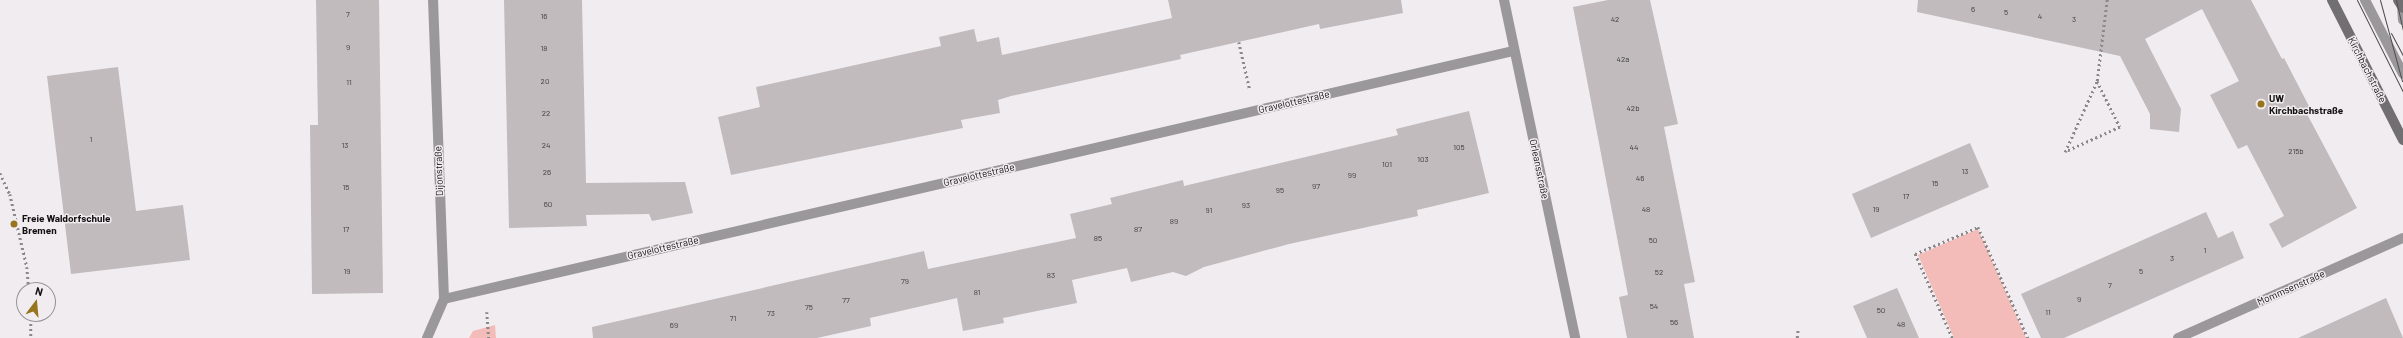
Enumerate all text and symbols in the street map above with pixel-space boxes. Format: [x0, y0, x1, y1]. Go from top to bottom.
house number: 6 [1971, 5, 1975, 15]
house number: 5 [2004, 8, 2008, 18]
house number: 7 [346, 10, 350, 20]
house number: 16 [541, 12, 547, 22]
house number: 4 [2038, 12, 2042, 22]
house number: 42 [1611, 15, 1619, 25]
house number: 3 [2072, 15, 2076, 25]
street label: Kirchbachstraße [2345, 35, 2389, 105]
house number: 9 [346, 43, 350, 53]
house number: 18 [541, 44, 547, 54]
house number: 42a [1617, 55, 1629, 65]
house number: 20 [541, 77, 549, 87]
house number: 11 [346, 78, 352, 88]
street label: Gravelottestraße [1257, 88, 1331, 116]
place label: UW Kirchbachstraße [2269, 92, 2343, 116]
marker: UW Kirchbachstraße [2256, 99, 2266, 109]
house number: 42b [1626, 104, 1640, 114]
house number: 22 [542, 109, 550, 119]
house number: 1 [90, 135, 92, 145]
street label: Orleansstraße [1527, 138, 1551, 200]
house number: 13 [342, 141, 348, 151]
house number: 24 [542, 141, 550, 151]
house number: 105 [1453, 143, 1465, 153]
house number: 44 [1630, 143, 1638, 153]
street label: Dijonstraße [432, 146, 446, 196]
house number: 215b [2288, 147, 2304, 157]
house number: 103 [1417, 155, 1429, 165]
house number: 101 [1382, 160, 1392, 170]
street label: Gravelottestraße [942, 161, 1016, 189]
house number: 13 [1962, 167, 1968, 177]
house number: 26 [543, 168, 551, 178]
house number: 99 [1348, 171, 1356, 181]
house number: 46 [1636, 174, 1644, 184]
house number: 15 [1932, 179, 1938, 189]
house number: 97 [1312, 182, 1320, 192]
house number: 15 [343, 183, 349, 193]
house number: 95 [1276, 186, 1284, 196]
house number: 17 [1903, 192, 1909, 202]
house number: 60 [544, 200, 552, 210]
house number: 93 [1242, 201, 1250, 211]
house number: 48 [1642, 205, 1650, 215]
house number: 19 [1873, 205, 1879, 215]
house number: 91 [1206, 206, 1212, 216]
place label: Freie Waldorfschule Bremen [22, 212, 110, 236]
house number: 89 [1170, 217, 1178, 227]
marker: Freie Waldorfschule Bremen [9, 219, 19, 229]
house number: 17 [343, 225, 349, 235]
house number: 87 [1134, 225, 1142, 235]
street label: Gravelottestraße [626, 234, 700, 262]
house number: 85 [1094, 234, 1102, 244]
house number: 50 [1649, 236, 1657, 246]
house number: 1 [2204, 246, 2206, 256]
house number: 3 [2170, 254, 2174, 264]
house number: 19 [344, 267, 350, 277]
house number: 5 [2139, 267, 2143, 277]
house number: 52 [1655, 268, 1663, 278]
street label: Mommsenstraße [2255, 268, 2327, 308]
house number: 83 [1047, 271, 1055, 281]
house number: 79 [901, 277, 909, 287]
house number: 7 [2108, 281, 2112, 291]
north arrow [16, 282, 56, 322]
text: N [34, 284, 44, 298]
house number: 81 [974, 288, 980, 298]
house number: 9 [2077, 295, 2081, 305]
house number: 77 [842, 296, 850, 306]
house number: 54 [1650, 302, 1658, 312]
house number: 75 [805, 303, 813, 313]
house number: 50 [1877, 306, 1885, 316]
house number: 11 [2045, 308, 2051, 318]
house number: 73 [767, 309, 775, 319]
house number: 71 [730, 314, 736, 324]
house number: 56 [1670, 318, 1678, 328]
house number: 48 [1897, 320, 1905, 330]
house number: 69 [670, 321, 678, 331]

